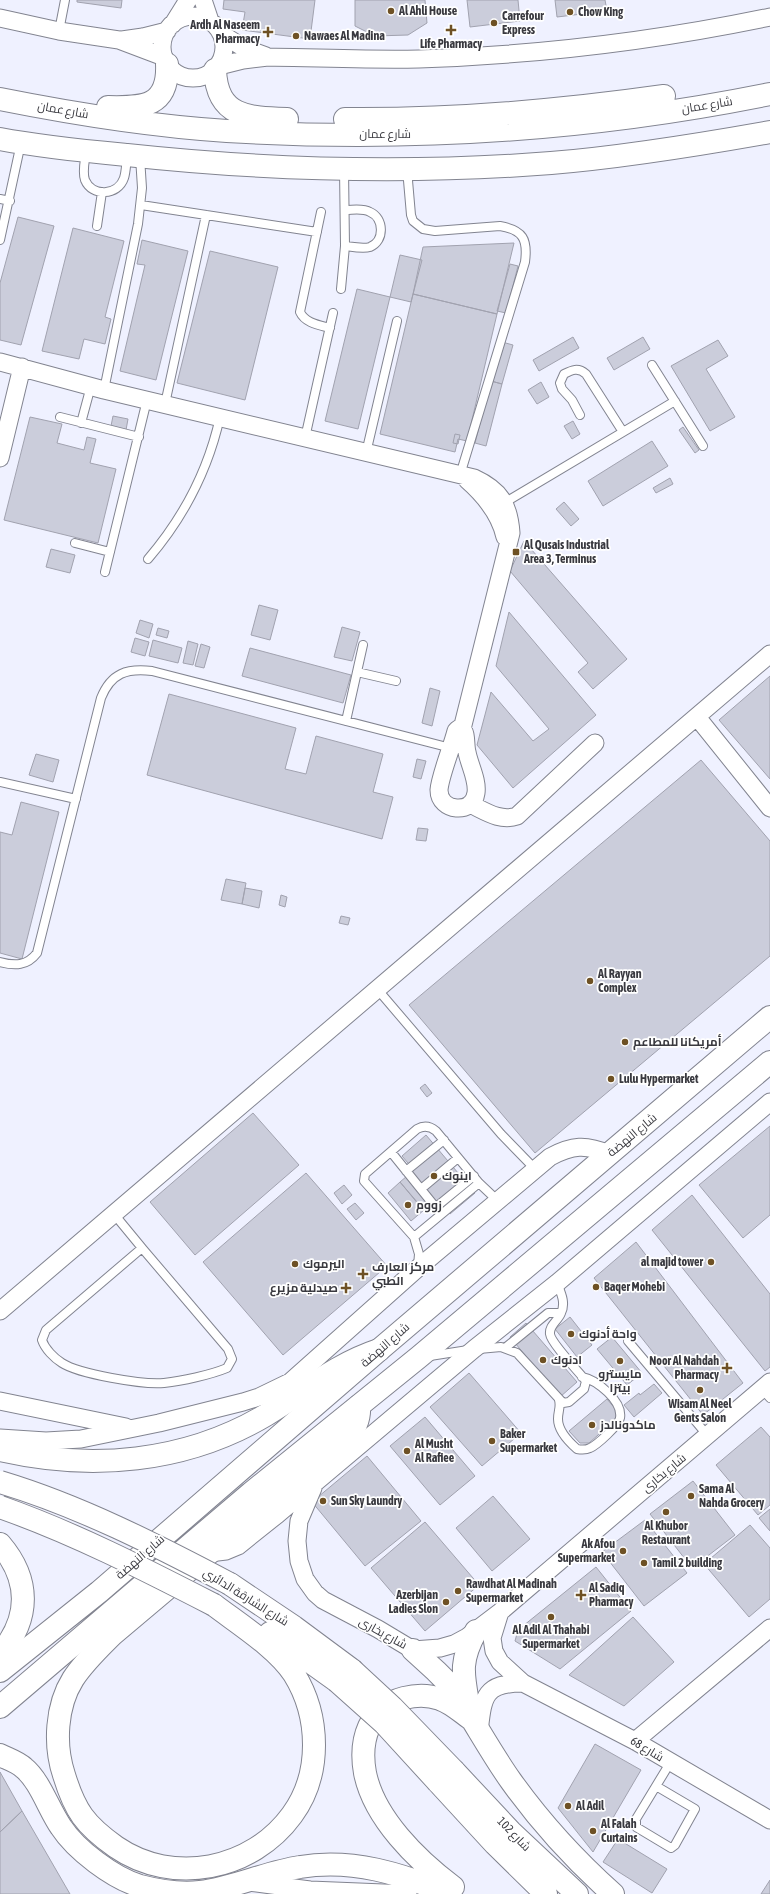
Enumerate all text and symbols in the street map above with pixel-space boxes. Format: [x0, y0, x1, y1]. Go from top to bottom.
place label: Al Ahli House [398, 4, 458, 18]
place label: Chow King [578, 5, 624, 19]
marker: Al Ahli House [386, 6, 396, 16]
marker: Chow King [565, 7, 575, 17]
place label: Carrefour Express [502, 9, 544, 37]
place label: Ardh Al Naseem Pharmacy [189, 18, 260, 46]
marker: Carrefour Express [489, 18, 499, 28]
marker: Life Pharmacy [446, 25, 456, 35]
marker: Ardh Al Naseem Pharmacy [263, 27, 273, 37]
place label: Nawaes Al Madina [304, 29, 385, 43]
marker: Nawaes Al Madina [291, 31, 301, 41]
place label: Life Pharmacy [420, 37, 482, 51]
street label: شارع عمان [680, 94, 734, 117]
street label: شارع عمان [36, 99, 90, 122]
street label: شارع عمان [359, 127, 411, 142]
place label: Al Qusais Industrial Area 3, Terminus [523, 538, 610, 566]
marker: Al Qusais Industrial Area 3, Terminus [511, 547, 521, 557]
place label: Al Rayyan Complex [597, 967, 642, 995]
marker: Al Rayyan Complex [585, 976, 595, 986]
place label: أمريكانا للمطاعم [633, 1034, 722, 1050]
marker: أمريكانا للمطاعم [620, 1037, 630, 1047]
place label: Lulu Hypermarket [619, 1072, 699, 1086]
marker: Lulu Hypermarket [606, 1074, 616, 1084]
street label: شارع النهضة [605, 1110, 660, 1160]
place label: اينوك [442, 1169, 472, 1184]
marker: اينوك [429, 1171, 439, 1181]
place label: زووم [416, 1198, 442, 1213]
marker: زووم [403, 1200, 413, 1210]
place label: al majid tower [641, 1255, 703, 1269]
place label: اليرموك [303, 1257, 345, 1272]
marker: al majid tower [706, 1257, 716, 1267]
marker: اليرموك [290, 1259, 300, 1269]
place label: مركز العارف الطبي [372, 1260, 434, 1291]
marker: مركز العارف الطبي [357, 1268, 369, 1280]
place label: Baqer Mohebi [604, 1280, 665, 1294]
place label: صيدلية مزيرع [270, 1281, 338, 1297]
marker: Baqer Mohebi [591, 1282, 601, 1292]
marker: صيدلية مزيرع [341, 1283, 351, 1293]
street label: شارع النهضة [358, 1320, 413, 1371]
place label: واحة أدنوك [579, 1326, 637, 1342]
marker: واحة أدنوك [566, 1329, 576, 1339]
place label: ادنوك [551, 1353, 582, 1368]
place label: Noor Al Nahdah Pharmacy [649, 1354, 719, 1382]
marker: ادنوك [538, 1355, 548, 1365]
marker: مايسترو بيتزا [615, 1356, 625, 1366]
marker: Noor Al Nahdah Pharmacy [722, 1363, 732, 1373]
place label: مايسترو بيتزا [598, 1367, 642, 1396]
marker: Wisam Al Neel Gents Salon [695, 1385, 705, 1395]
place label: Wisam Al Neel Gents Salon [667, 1397, 732, 1425]
place label: ماكدونالدز [599, 1418, 656, 1433]
marker: ماكدونالدز [587, 1420, 597, 1430]
place label: Baker Supermarket [500, 1427, 558, 1455]
marker: Baker Supermarket [487, 1436, 497, 1446]
place label: Al Musht Al Rafiee [414, 1437, 455, 1465]
marker: Al Musht Al Rafiee [402, 1446, 412, 1456]
street label: شارع بخارى [639, 1451, 689, 1496]
place label: Sama Al Nahda Grocery [699, 1482, 764, 1510]
marker: Sama Al Nahda Grocery [686, 1491, 696, 1501]
place label: Sun Sky Laundry [331, 1494, 402, 1508]
marker: Sun Sky Laundry [318, 1496, 328, 1506]
marker: Al Khubor Restaurant [661, 1507, 671, 1517]
place label: Al Khubor Restaurant [642, 1519, 691, 1547]
street label: شارع النهضة [113, 1532, 168, 1583]
place label: Ak Afou Supermarket [558, 1537, 616, 1565]
marker: Ak Afou Supermarket [618, 1546, 628, 1556]
place label: Tamil 2 building [652, 1556, 723, 1570]
marker: Tamil 2 building [639, 1558, 649, 1568]
street label: شارع الشارقة الدائري [199, 1565, 291, 1631]
place label: Rawdhat Al Madinah Supermarket [466, 1577, 557, 1605]
place label: Al Sadiq Pharmacy [588, 1581, 633, 1609]
marker: Rawdhat Al Madinah Supermarket [453, 1586, 463, 1596]
place label: Azerbijan Ladies Slon [388, 1588, 438, 1616]
marker: Al Sadiq Pharmacy [576, 1590, 586, 1600]
marker: Azerbijan Ladies Slon [441, 1597, 451, 1607]
marker: Al Adil Al Thahabi Supermarket [546, 1612, 556, 1622]
street label: شارع بخارى [356, 1614, 410, 1653]
place label: Al Adil Al Thahabi Supermarket [512, 1623, 590, 1651]
street label: شارع 68 [627, 1734, 666, 1765]
place label: Al Adil [575, 1799, 605, 1813]
marker: Al Adil [563, 1801, 573, 1811]
street label: شارع 102 [494, 1814, 534, 1855]
place label: Al Falah Curtains [600, 1817, 638, 1845]
marker: Al Falah Curtains [588, 1826, 598, 1836]

